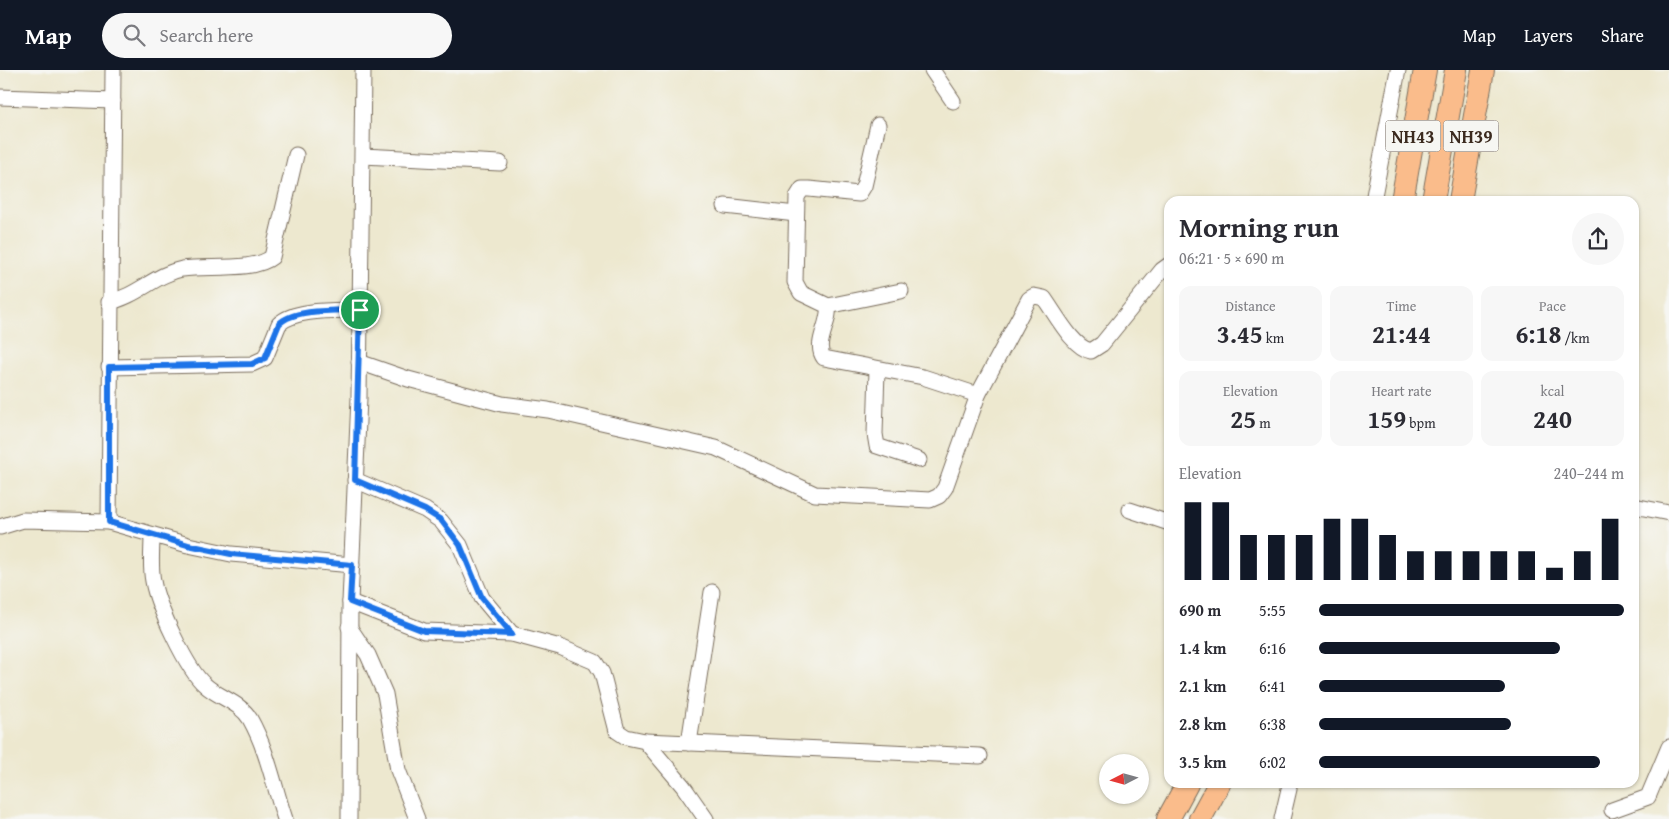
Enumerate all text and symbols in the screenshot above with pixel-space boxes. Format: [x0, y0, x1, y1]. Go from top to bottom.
search box [102, 13, 452, 58]
text: Map [25, 18, 72, 53]
icon: search [120, 21, 148, 49]
text: Search here [160, 21, 253, 49]
text: Map [1463, 22, 1496, 49]
text: Layers [1524, 22, 1573, 49]
text: Share [1601, 22, 1644, 49]
road number: NH43 [1386, 120, 1440, 152]
road number: NH39 [1444, 120, 1498, 152]
text: Morning run [1179, 206, 1339, 247]
button: share [1572, 213, 1624, 265]
text: 06:21 · 5 × 690 m [1179, 246, 1284, 270]
pin [339, 289, 381, 331]
icon: arrive [346, 296, 374, 324]
text: Distance [1225, 296, 1276, 316]
text: Time [1387, 296, 1416, 316]
text: Pace [1539, 296, 1566, 316]
text: 3.45 [1217, 316, 1263, 352]
text: 21:44 [1372, 316, 1431, 352]
text: 6:18 [1515, 316, 1561, 352]
text: km [1263, 328, 1284, 348]
text: /km [1561, 328, 1590, 348]
text: Elevation [1223, 381, 1278, 401]
text: Heart rate [1371, 381, 1432, 401]
text: kcal [1541, 381, 1564, 401]
text: 25 [1230, 401, 1256, 437]
text: 159 [1367, 401, 1406, 437]
text: 240 [1533, 401, 1572, 437]
text: m [1256, 413, 1271, 433]
text: bpm [1406, 413, 1436, 433]
text: Elevation [1179, 461, 1242, 485]
text: 240–244 m [1554, 461, 1624, 485]
text: 690 m [1179, 598, 1221, 622]
text: 5:55 [1259, 598, 1286, 622]
text: 1.4 km [1179, 636, 1226, 660]
text: 6:16 [1259, 636, 1286, 660]
text: 2.1 km [1179, 674, 1226, 698]
text: 6:41 [1259, 674, 1286, 698]
text: 2.8 km [1179, 712, 1226, 736]
text: 6:38 [1259, 712, 1286, 736]
text: 3.5 km [1179, 750, 1226, 774]
text: 6:02 [1259, 750, 1286, 774]
north arrow [1099, 754, 1149, 804]
map controls [1099, 754, 1149, 804]

